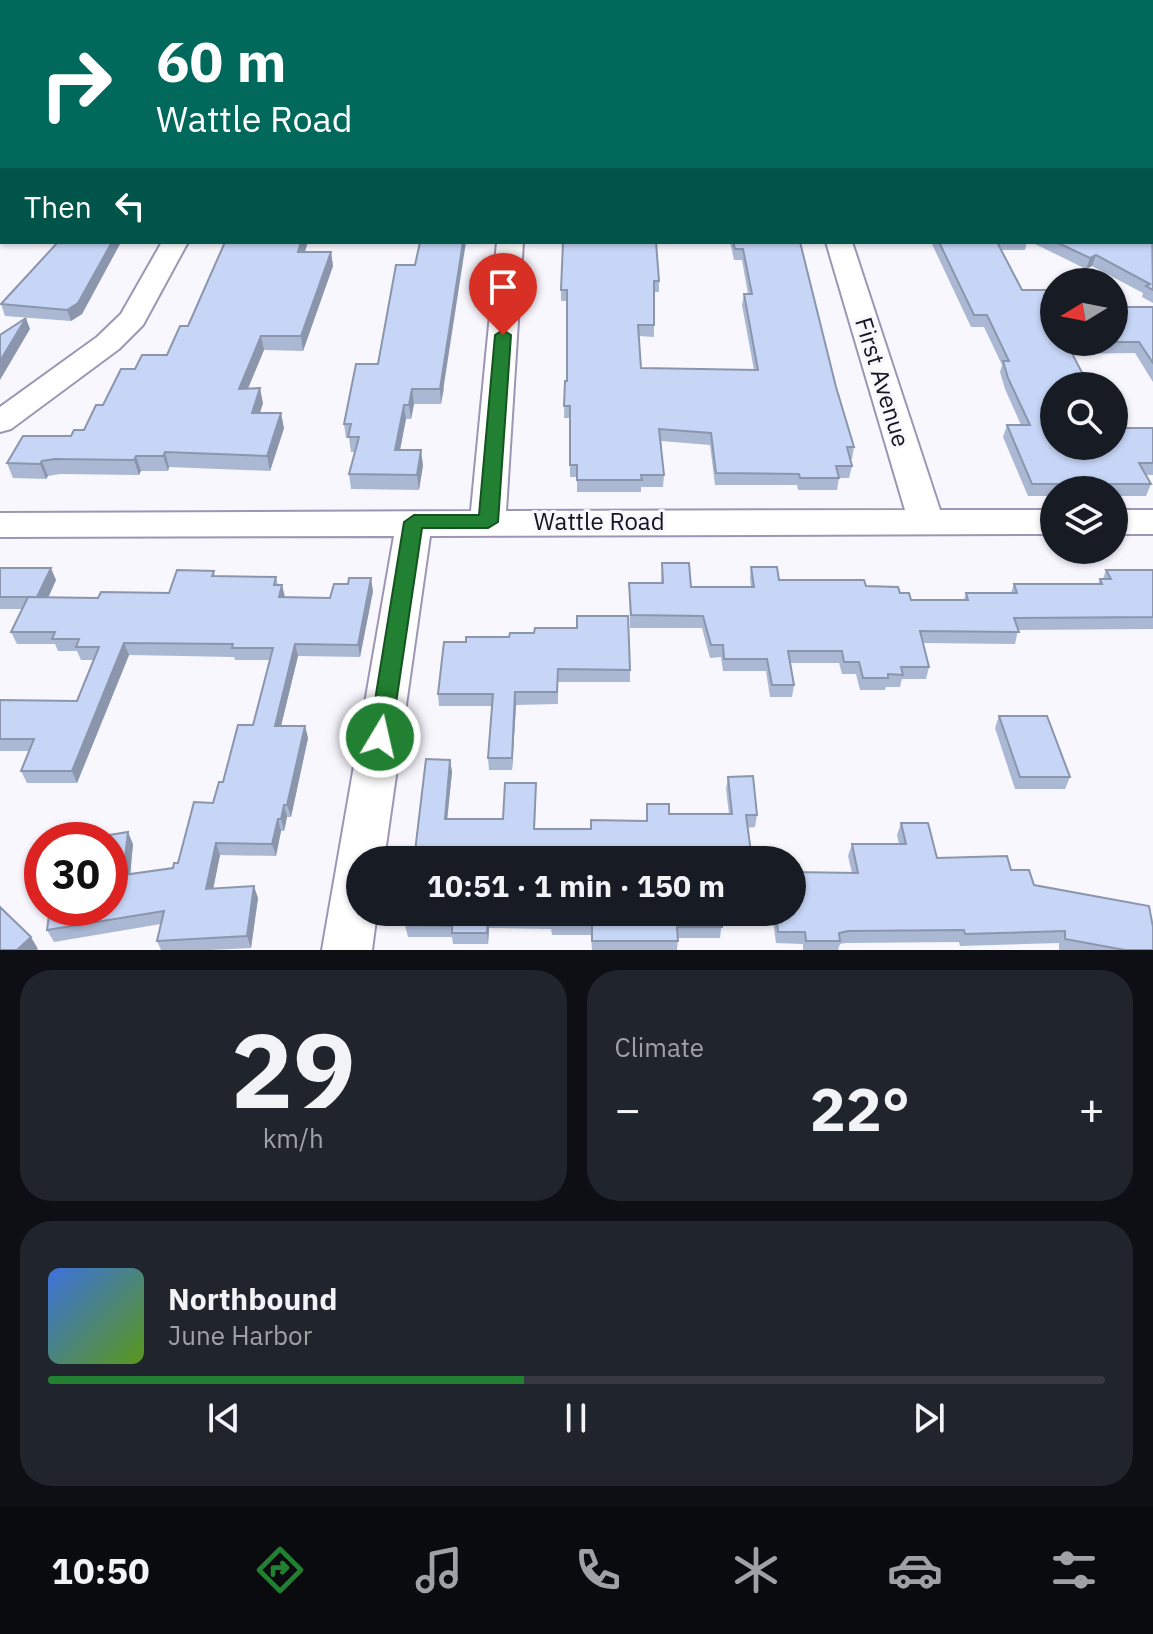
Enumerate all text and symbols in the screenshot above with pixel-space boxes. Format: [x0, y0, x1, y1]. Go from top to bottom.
text: 60 m [156, 25, 286, 97]
icon: right [24, 32, 128, 136]
text: Wattle Road [156, 95, 353, 142]
icon: left [108, 184, 152, 228]
text: Then [24, 187, 92, 226]
pin [469, 253, 537, 335]
icon: arrive [481, 265, 525, 309]
north arrow [1040, 268, 1128, 356]
map controls [1040, 268, 1128, 564]
street label: First Avenue [848, 313, 918, 451]
button: search [1040, 372, 1128, 460]
button: layers [1040, 476, 1128, 564]
street label: Wattle Road [533, 505, 665, 537]
position arrow [338, 695, 422, 779]
speed limit sign: 30 [24, 822, 128, 926]
text: 10:51 · 1 min · 150 m [427, 866, 725, 905]
text: 29 [231, 1001, 356, 1137]
text: Climate [615, 1030, 704, 1064]
text: 22° [810, 1069, 910, 1148]
text: − [615, 1080, 641, 1137]
text: + [1079, 1080, 1105, 1137]
text: km/h [263, 1121, 324, 1155]
text: Northbound [168, 1279, 337, 1318]
text: June Harbor [168, 1318, 312, 1352]
icon: previous [202, 1396, 246, 1440]
icon: pause [554, 1396, 598, 1440]
icon: next [907, 1396, 951, 1440]
icon: directions [252, 1542, 308, 1598]
icon: music [411, 1542, 467, 1598]
icon: phone [570, 1542, 626, 1598]
icon: climate [728, 1542, 784, 1598]
icon: car [887, 1542, 943, 1598]
icon: filters [1046, 1542, 1102, 1598]
text: 10:50 [51, 1547, 150, 1594]

